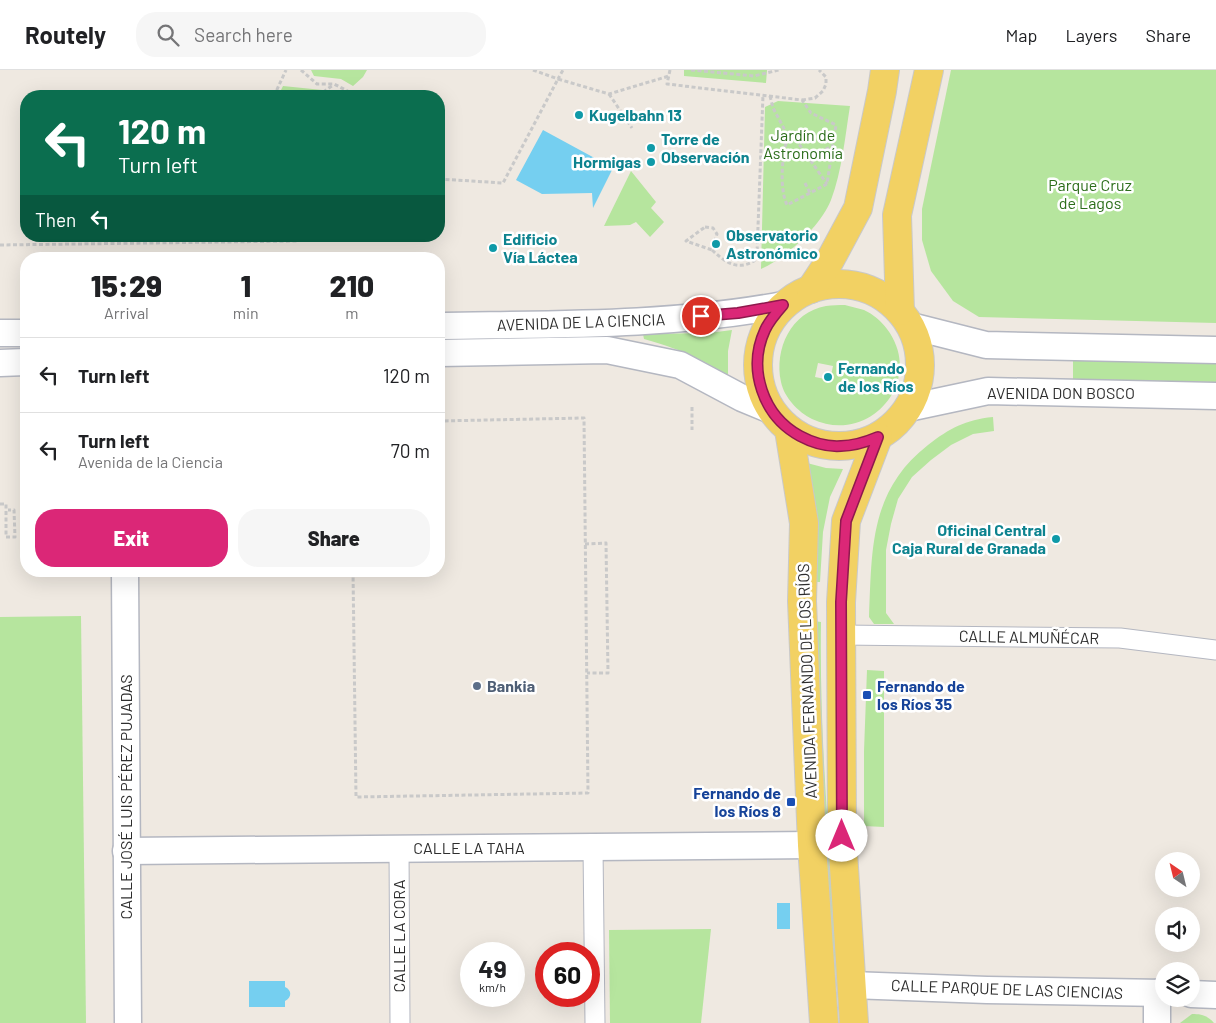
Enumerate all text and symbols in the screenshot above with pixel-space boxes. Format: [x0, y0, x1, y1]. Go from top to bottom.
search box [136, 12, 486, 57]
text: Routely [25, 20, 106, 49]
icon: search [154, 21, 182, 49]
text: Search here [194, 23, 293, 46]
text: Map [1005, 24, 1037, 46]
text: Layers [1065, 24, 1118, 46]
text: Share [1146, 24, 1191, 46]
place label: Kugelbahn 13 [589, 105, 682, 124]
text: 120 m [118, 109, 206, 151]
marker: Kugelbahn 13 [573, 109, 585, 121]
icon: left [35, 110, 100, 175]
park label: Jardín de Astronomía [763, 125, 843, 162]
place label: Torre de Observación [661, 129, 750, 166]
marker: Torre de Observación [645, 142, 657, 154]
text: Turn left [118, 151, 198, 177]
place label: Hormigas [573, 152, 641, 171]
marker: Hormigas [645, 156, 657, 168]
park label: Parque Cruz de Lagos [1048, 175, 1132, 212]
icon: left [86, 205, 114, 233]
text: Then [35, 208, 76, 231]
place label: Observatorio Astronómico [726, 225, 818, 262]
place label: Edificio Vía Láctea [503, 229, 578, 266]
marker: Observatorio Astronómico [710, 238, 722, 250]
marker: Edificio Vía Láctea [487, 242, 499, 254]
text: 15:29 [91, 267, 162, 303]
text: 1 [240, 267, 251, 303]
text: 210 [330, 267, 374, 303]
pin [680, 295, 722, 337]
icon: arrive [687, 302, 715, 330]
text: Arrival [104, 303, 149, 322]
text: min [233, 303, 259, 322]
text: m [345, 303, 358, 322]
street label: AVENIDA DE LA CIENCIA [496, 309, 666, 334]
place label: Fernando de los Ríos [838, 358, 914, 395]
icon: left [35, 361, 63, 389]
text: Turn left [78, 364, 149, 387]
text: 120 m [383, 364, 430, 387]
marker: Fernando de los Ríos [822, 371, 834, 383]
street label: AVENIDA DON BOSCO [987, 383, 1135, 402]
text: Turn left [78, 429, 149, 452]
icon: left [35, 436, 63, 464]
text: 70 m [391, 439, 430, 462]
text: Avenida de la Ciencia [78, 452, 223, 471]
button: Exit [35, 509, 228, 567]
button: Share [238, 509, 430, 567]
place label: Oficinal Central Caja Rural de Granada [892, 520, 1046, 557]
marker: Oficinal Central Caja Rural de Granada [1050, 533, 1062, 545]
street label: AVENIDA FERNANDO DE LOS RÍOS [793, 563, 820, 799]
street label: CALLE ALMUÑÉCAR [959, 626, 1100, 647]
street label: CALLE JOSÉ LUIS PÉREZ PUJADAS [116, 674, 135, 920]
place label: Bankia [487, 676, 535, 695]
place label: Fernando de los Ríos 35 [877, 676, 965, 713]
marker: Bankia [471, 680, 483, 692]
marker: Fernando de los Ríos 35 [861, 689, 873, 701]
place label: Fernando de los Ríos 8 [693, 783, 781, 820]
marker: Fernando de los Ríos 8 [785, 796, 797, 808]
position arrow [815, 809, 867, 861]
street label: CALLE LA TAHA [413, 838, 525, 857]
north arrow [1155, 852, 1200, 898]
map controls [1155, 852, 1200, 1007]
street label: CALLE LA CORA [389, 879, 408, 992]
button: sound [1155, 907, 1200, 952]
speed limit sign: 60 [535, 942, 600, 1007]
text: 49 [478, 953, 507, 983]
button: layers [1155, 962, 1200, 1007]
street label: CALLE PARQUE DE LAS CIENCIAS [891, 975, 1123, 1002]
text: km/h [479, 980, 506, 994]

